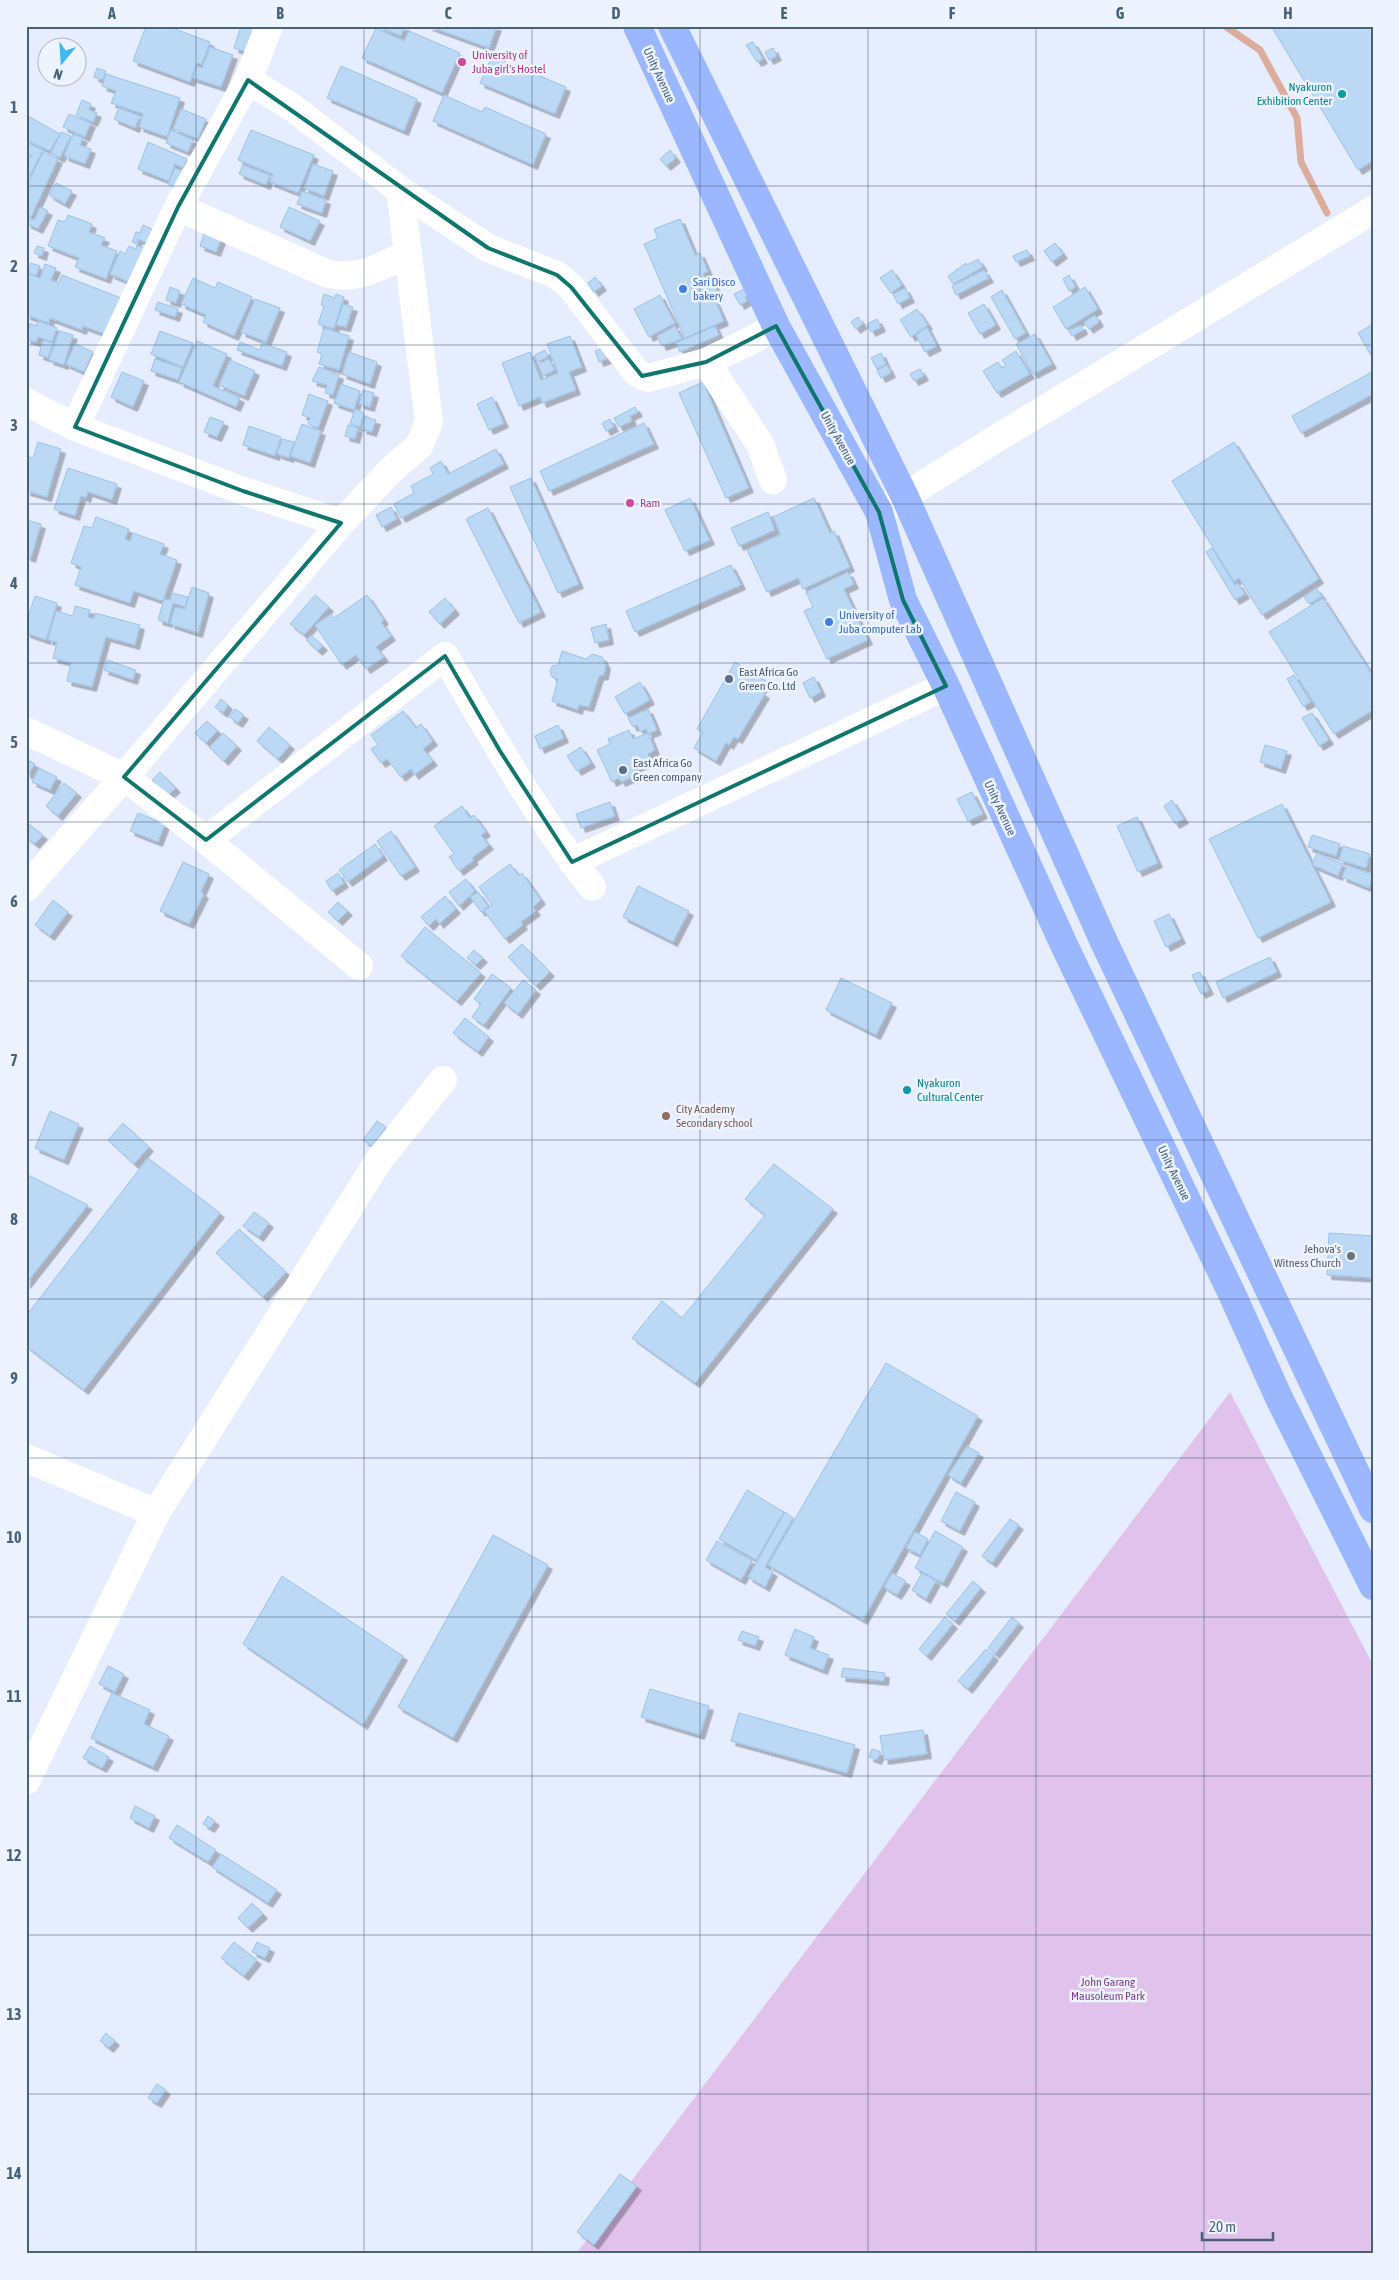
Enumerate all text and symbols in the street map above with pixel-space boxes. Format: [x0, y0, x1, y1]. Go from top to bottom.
text: A [107, 4, 116, 22]
text: B [276, 4, 284, 22]
text: C [444, 4, 452, 22]
text: D [612, 4, 621, 22]
text: E [781, 4, 788, 22]
text: F [949, 4, 956, 22]
text: G [1116, 4, 1125, 22]
text: H [1283, 4, 1293, 22]
north arrow [38, 38, 88, 88]
street label: Unity Avenue [640, 45, 678, 105]
place label: University of Juba girl's Hostel [472, 48, 547, 76]
marker: University of Juba girl's Hostel [456, 56, 468, 68]
text: N [52, 65, 64, 83]
place label: Nyakuron Exhibition Center [1257, 80, 1332, 108]
marker: Nyakuron Exhibition Center [1336, 88, 1348, 100]
text: 1 [10, 98, 18, 116]
text: 2 [10, 257, 18, 275]
place label: Sari Disco bakery [693, 275, 736, 303]
marker: Sari Disco bakery [677, 283, 689, 295]
street label: Unity Avenue [818, 409, 858, 467]
text: 3 [10, 416, 18, 434]
place label: Ram [640, 496, 660, 510]
marker: Ram [624, 497, 636, 509]
text: 4 [9, 574, 18, 592]
place label: University of Juba computer Lab [839, 608, 922, 636]
marker: University of Juba computer Lab [823, 616, 835, 628]
place label: East Africa Go Green Co. Ltd [739, 665, 799, 693]
marker: East Africa Go Green Co. Ltd [723, 673, 735, 685]
text: 5 [10, 733, 18, 751]
place label: East Africa Go Green company [633, 756, 702, 784]
marker: East Africa Go Green company [617, 764, 629, 776]
street label: Unity Avenue [981, 778, 1019, 838]
text: 6 [10, 892, 18, 910]
text: 7 [10, 1051, 18, 1069]
place label: Nyakuron Cultural Center [917, 1076, 984, 1104]
marker: Nyakuron Cultural Center [901, 1084, 913, 1096]
place label: City Academy Secondary school [676, 1102, 754, 1130]
marker: City Academy Secondary school [660, 1110, 672, 1122]
street label: Unity Avenue [1155, 1143, 1193, 1203]
text: 8 [10, 1210, 18, 1228]
place label: Jehova's Witness Church [1274, 1242, 1341, 1270]
marker: Jehova's Witness Church [1345, 1250, 1357, 1262]
text: 9 [10, 1369, 18, 1387]
text: 10 [6, 1528, 22, 1546]
text: 11 [6, 1687, 22, 1705]
text: 12 [6, 1846, 22, 1864]
park label: John Garang Mausoleum Park [1071, 1975, 1146, 2003]
text: 13 [6, 2005, 22, 2023]
text: 14 [6, 2164, 22, 2182]
scale bar [1202, 2210, 1273, 2242]
text: 20 m [1209, 2218, 1236, 2235]

